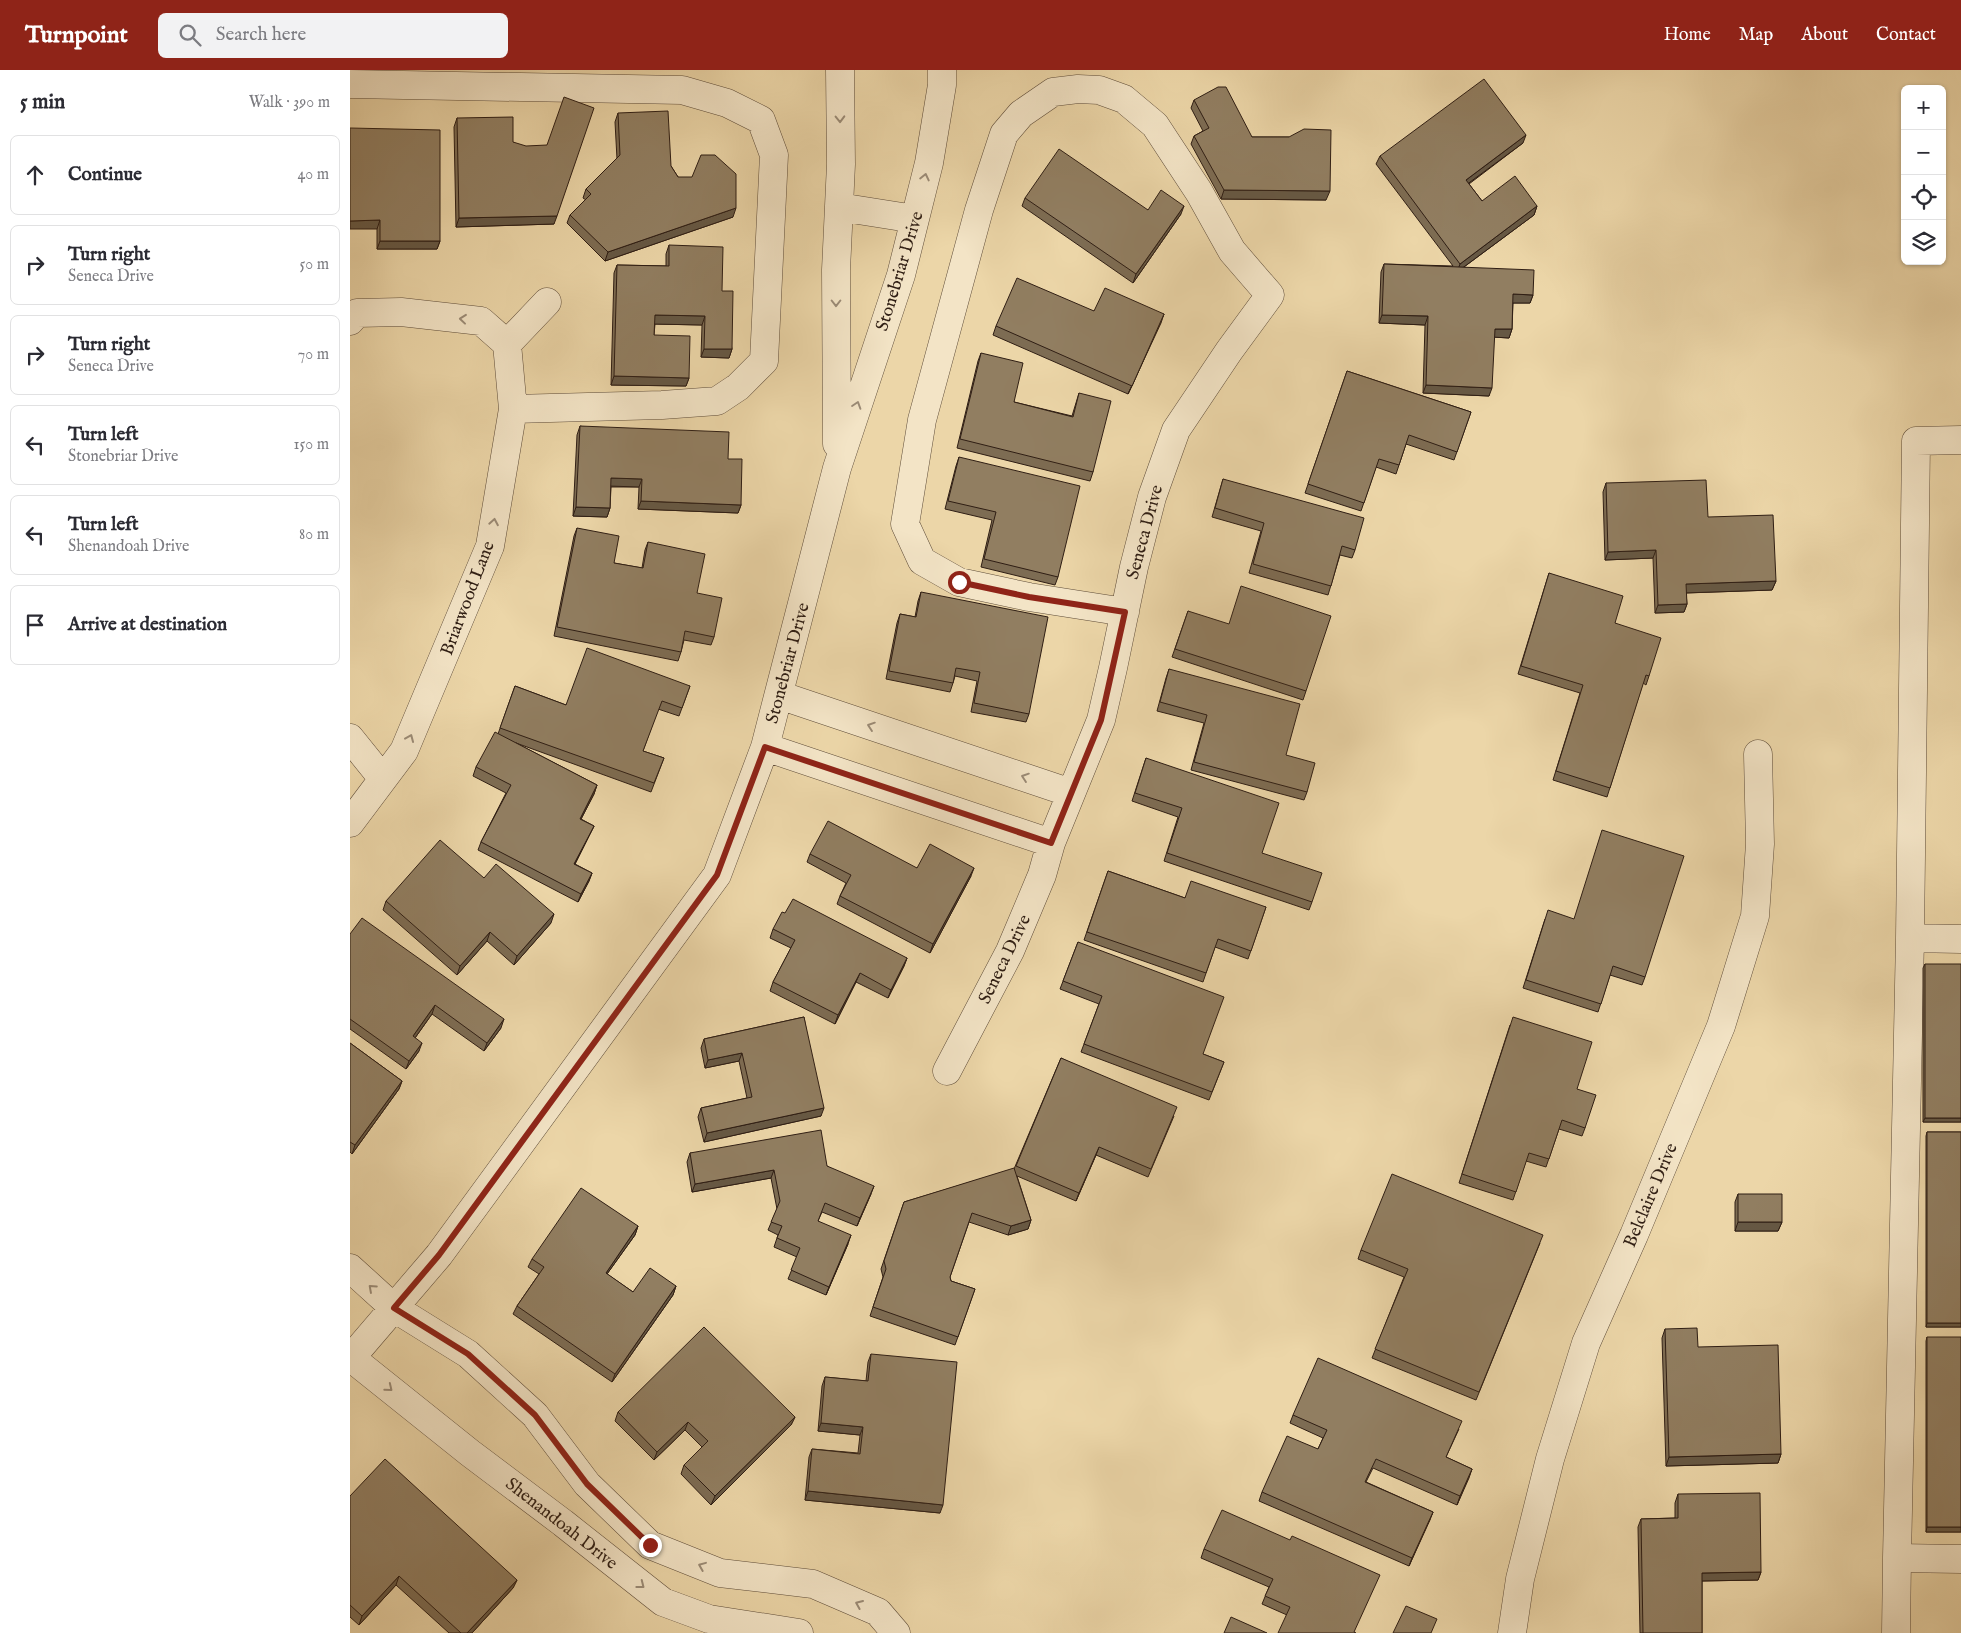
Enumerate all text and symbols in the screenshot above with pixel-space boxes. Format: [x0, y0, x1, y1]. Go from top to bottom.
search box [158, 13, 508, 58]
text: Turnpoint [25, 20, 128, 51]
icon: search [176, 21, 204, 49]
text: Search here [216, 23, 306, 47]
text: Home [1664, 24, 1711, 47]
text: Map [1739, 24, 1773, 47]
text: About [1801, 24, 1848, 47]
text: Contact [1876, 24, 1936, 47]
map controls [1901, 85, 1946, 265]
button: + [1901, 85, 1946, 130]
text: 5 min [20, 89, 65, 116]
text: Walk · 390 m [249, 93, 330, 113]
one-way arrow [835, 115, 845, 123]
button: − [1901, 130, 1946, 175]
icon: ahead [21, 161, 49, 189]
text: Continue [68, 163, 142, 187]
text: 40 m [297, 165, 329, 185]
one-way arrow [920, 172, 930, 181]
button: locate [1901, 175, 1946, 220]
street label: Stonebriar Drive [871, 209, 930, 334]
button: layers [1901, 220, 1946, 265]
text: Turn right [68, 243, 150, 267]
icon: right [21, 251, 49, 279]
text: 50 m [300, 255, 329, 275]
text: Seneca Drive [68, 267, 154, 287]
one-way arrow [831, 300, 841, 307]
one-way arrow [459, 314, 467, 325]
text: Turn right [68, 333, 150, 357]
icon: right [21, 341, 49, 369]
text: 70 m [298, 345, 329, 365]
text: Seneca Drive [68, 357, 154, 377]
one-way arrow [852, 402, 862, 410]
text: Turn left [68, 423, 139, 447]
icon: left [21, 431, 49, 459]
text: 150 m [294, 435, 329, 455]
text: Stonebriar Drive [68, 447, 178, 467]
street label: Seneca Drive [1122, 483, 1169, 582]
text: Turn left [68, 513, 139, 537]
one-way arrow [488, 517, 498, 526]
icon: left [21, 521, 49, 549]
text: 80 m [299, 525, 329, 545]
text: Shenandoah Drive [68, 537, 189, 557]
street label: Briarwood Lane [436, 538, 501, 659]
route start [948, 571, 971, 594]
street label: Stonebriar Drive [761, 600, 816, 726]
icon: arrive [21, 611, 49, 639]
text: Arrive at destination [68, 613, 227, 637]
one-way arrow [867, 721, 876, 731]
one-way arrow [404, 734, 414, 743]
one-way arrow [1021, 773, 1030, 783]
street label: Seneca Drive [974, 911, 1037, 1008]
street label: Belclaire Drive [1619, 1140, 1684, 1251]
one-way arrow [368, 1285, 377, 1294]
one-way arrow [383, 1382, 392, 1390]
street label: Shenandoah Drive [500, 1473, 622, 1575]
route end [639, 1534, 662, 1557]
one-way arrow [699, 1562, 707, 1572]
one-way arrow [635, 1579, 644, 1587]
one-way arrow [855, 1599, 864, 1610]

